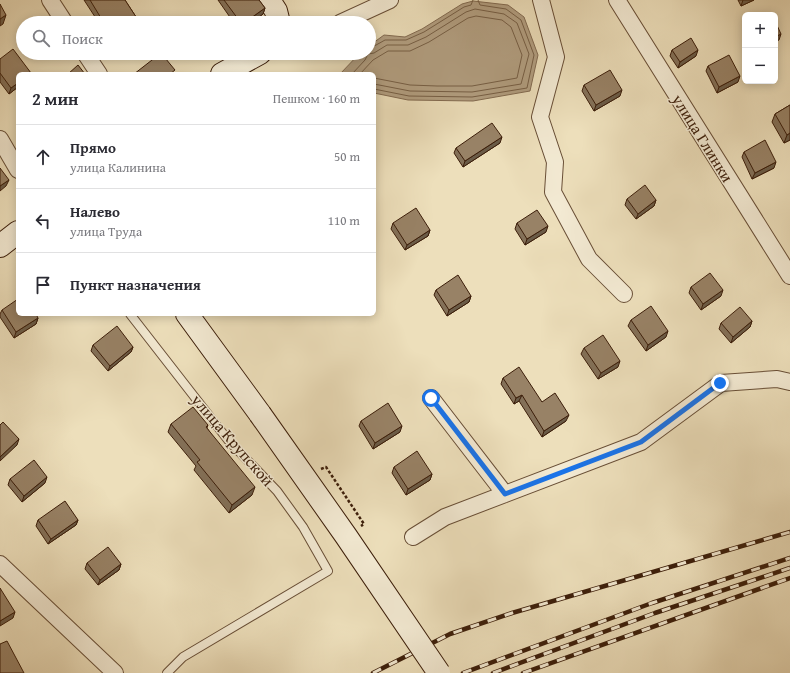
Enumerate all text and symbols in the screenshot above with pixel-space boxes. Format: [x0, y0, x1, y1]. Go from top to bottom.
map controls [742, 12, 778, 84]
button: + [742, 12, 778, 48]
search box [16, 16, 376, 60]
icon: search [30, 27, 52, 49]
text: Поиск [62, 28, 103, 49]
button: − [742, 48, 778, 84]
text: 2 мин [32, 86, 78, 111]
street label: улица Глинки [666, 88, 740, 187]
text: Пешком · 160 m [273, 89, 360, 108]
text: Прямо [70, 137, 116, 158]
icon: ahead [32, 146, 54, 168]
text: 50 m [334, 147, 360, 166]
text: улица Калинина [70, 158, 166, 177]
text: Налево [70, 201, 120, 222]
icon: left [32, 210, 54, 232]
text: 110 m [328, 211, 360, 230]
text: улица Труда [70, 222, 142, 241]
icon: arrive [32, 274, 54, 296]
text: Пункт назначения [70, 274, 201, 295]
route end [711, 374, 729, 392]
street label: улица Крупской [185, 388, 280, 492]
route start [422, 389, 440, 407]

